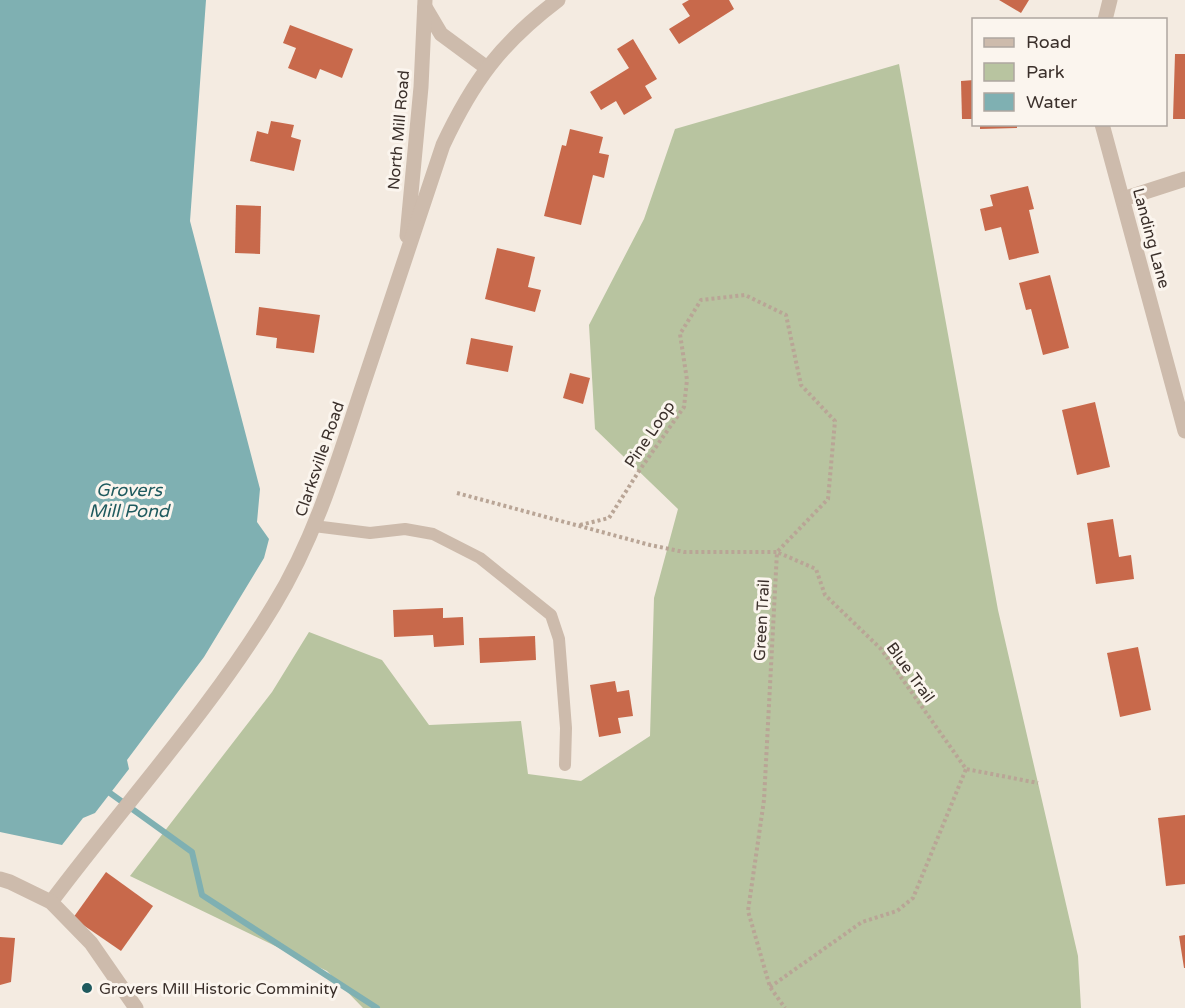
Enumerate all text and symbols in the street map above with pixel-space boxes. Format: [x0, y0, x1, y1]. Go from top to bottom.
legend [972, 18, 1167, 126]
text: Road [1026, 31, 1071, 53]
text: Park [1026, 61, 1065, 83]
street label: North Mill Road [384, 69, 414, 191]
text: Water [1026, 91, 1077, 113]
street label: Landing Lane [1128, 186, 1174, 291]
street label: Pine Loop [620, 397, 679, 472]
street label: Clarksville Road [291, 399, 349, 519]
water label: Grovers Mill Pond [89, 479, 172, 522]
street label: Green Trail [750, 579, 774, 661]
street label: Blue Trail [882, 638, 939, 707]
place label: Grovers Mill Historic Comminity [99, 979, 338, 999]
marker: Grovers Mill Historic Comminity [80, 981, 94, 995]

